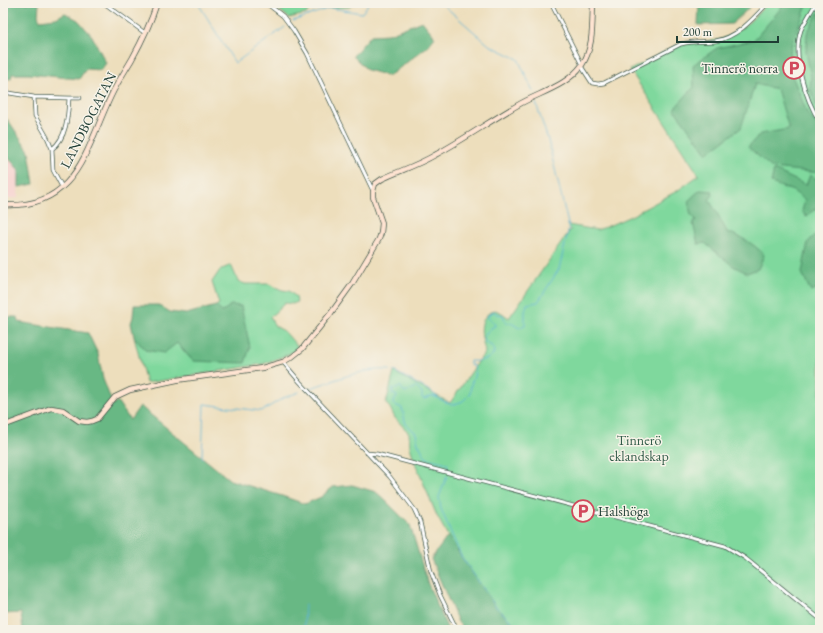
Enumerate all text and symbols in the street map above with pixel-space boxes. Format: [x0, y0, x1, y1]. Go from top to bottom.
scale bar [677, 18, 778, 44]
text: 200 m [683, 24, 713, 40]
parking icon: Tinnerö norra [781, 55, 807, 81]
place label: Tinnerö norra [701, 59, 778, 77]
street label: LANDBOGATAN [56, 69, 120, 171]
park label: Tinnerö eklandskap [609, 431, 669, 465]
parking icon: Halshöga [570, 498, 596, 524]
place label: Halshöga [598, 502, 649, 520]

